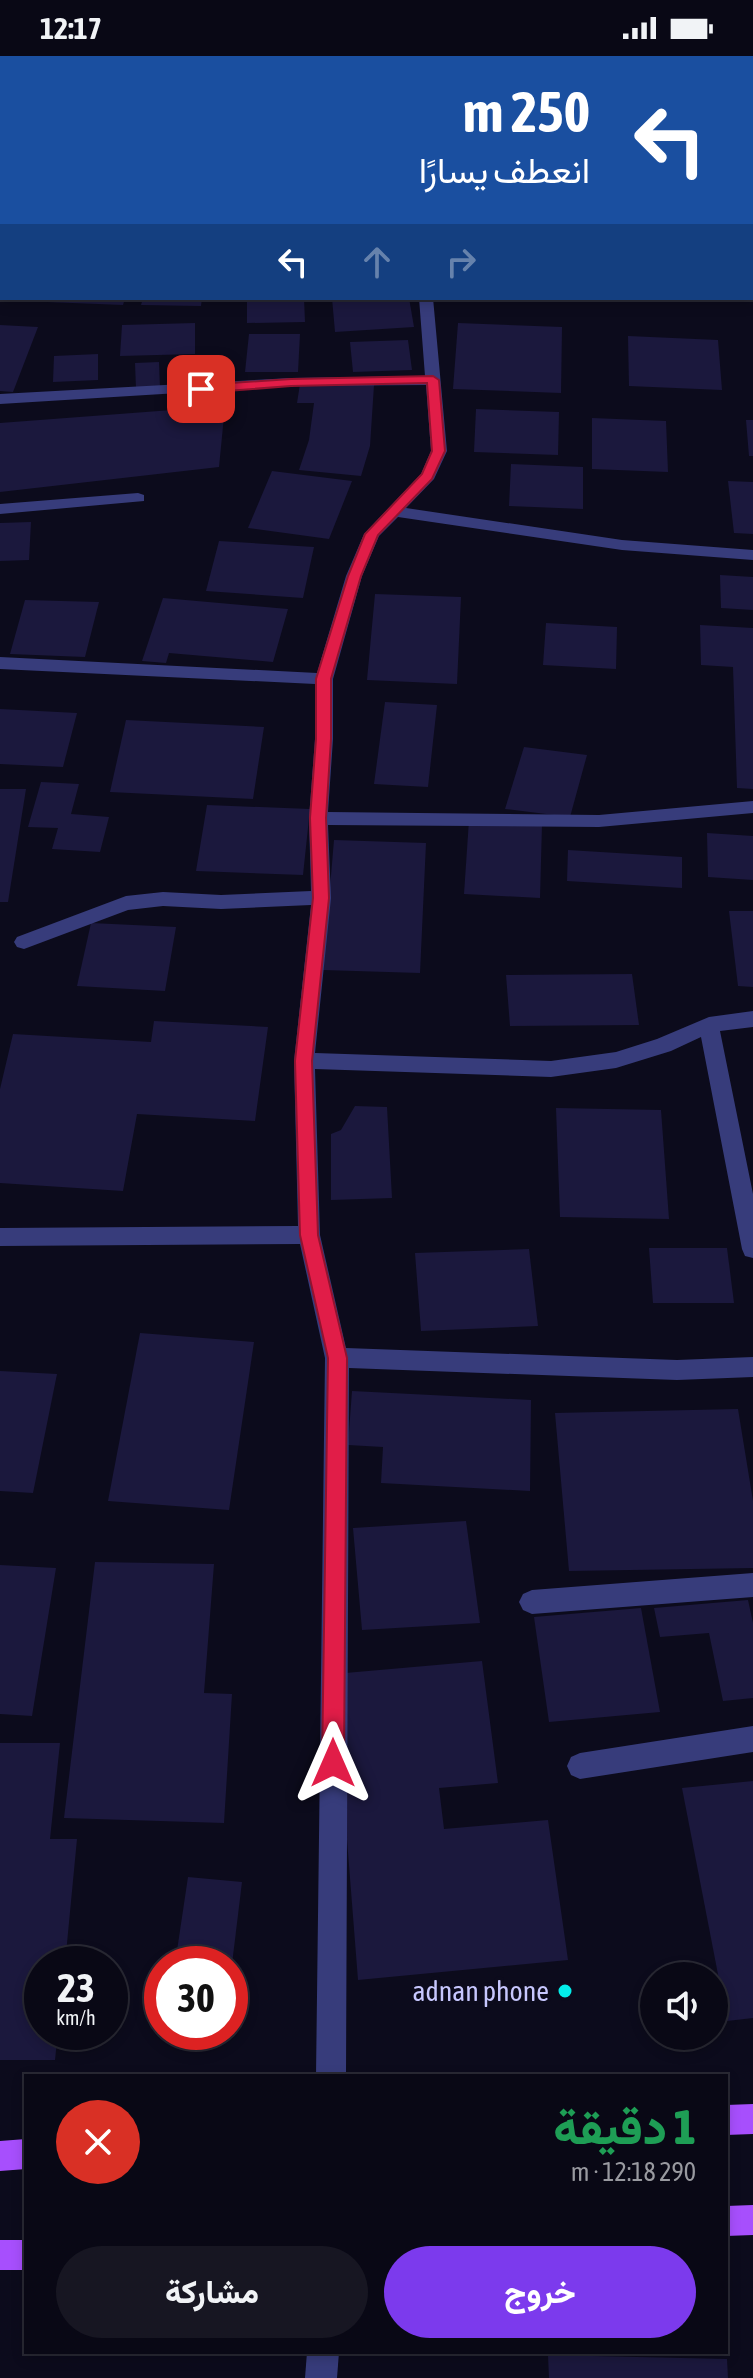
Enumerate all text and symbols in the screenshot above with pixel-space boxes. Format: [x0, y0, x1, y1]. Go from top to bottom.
text: 12:17 [40, 11, 102, 45]
text: 250 m [463, 80, 590, 144]
icon: left [618, 88, 722, 192]
text: انعطف يسارًا [419, 149, 590, 191]
icon: left [271, 240, 315, 284]
icon: ahead [355, 240, 399, 284]
icon: right [439, 240, 483, 284]
pin [167, 355, 235, 423]
icon: arrive [179, 367, 223, 411]
position arrow [291, 1721, 375, 1805]
speed limit sign: 30 [144, 1946, 248, 2050]
map controls [640, 1962, 728, 2050]
button: sound [640, 1962, 728, 2050]
text: 23 [57, 1965, 95, 2010]
place label: adnan phone [412, 1975, 549, 2007]
marker: adnan phone [556, 1982, 574, 2000]
text: km/h [56, 2006, 96, 2029]
text: 1 دقيقة [553, 2099, 696, 2154]
button: close [56, 2100, 140, 2184]
text: 290 m · 12:18 [571, 2157, 696, 2187]
button: مشاركة [56, 2246, 368, 2338]
button: خروج [384, 2246, 696, 2338]

